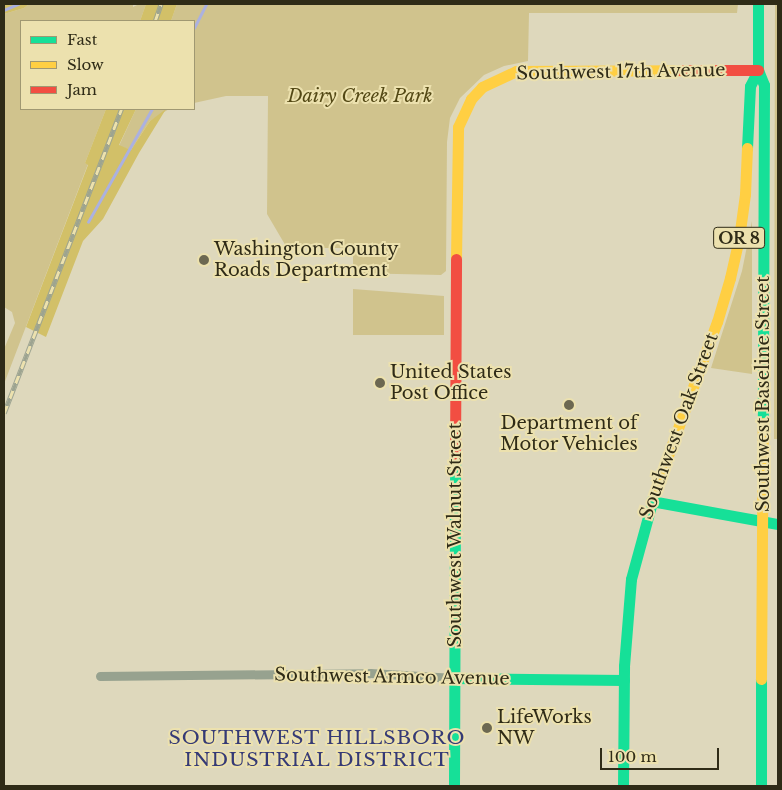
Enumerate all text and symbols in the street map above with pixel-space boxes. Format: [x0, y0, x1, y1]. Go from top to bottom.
legend [20, 20, 195, 110]
text: Fast [67, 30, 97, 49]
text: Slow [67, 55, 104, 74]
street label: Southwest 17th Avenue [516, 59, 726, 85]
text: Jam [67, 80, 97, 99]
park label: Dairy Creek Park [288, 85, 432, 107]
road number: OR 8 [713, 224, 765, 252]
place label: Washington County Roads Department [214, 239, 399, 282]
marker: Washington County Roads Department [198, 254, 210, 266]
street label: Southwest Baseline Street [752, 276, 774, 512]
street label: Southwest Oak Street [635, 330, 723, 522]
place label: United States Post Office [390, 362, 511, 404]
marker: United States Post Office [374, 377, 386, 389]
marker: Department of Motor Vehicles [563, 399, 575, 411]
place label: Department of Motor Vehicles [500, 413, 638, 456]
street label: Southwest Walnut Street [444, 422, 466, 648]
street label: Southwest Armco Avenue [273, 664, 511, 690]
place label: LifeWorks NW [497, 707, 592, 750]
marker: LifeWorks NW [481, 722, 493, 734]
district label: SOUTHWEST HILLSBORO INDUSTRIAL DISTRICT [166, 727, 468, 771]
scale bar [602, 738, 721, 770]
text: 100 m [608, 747, 657, 766]

